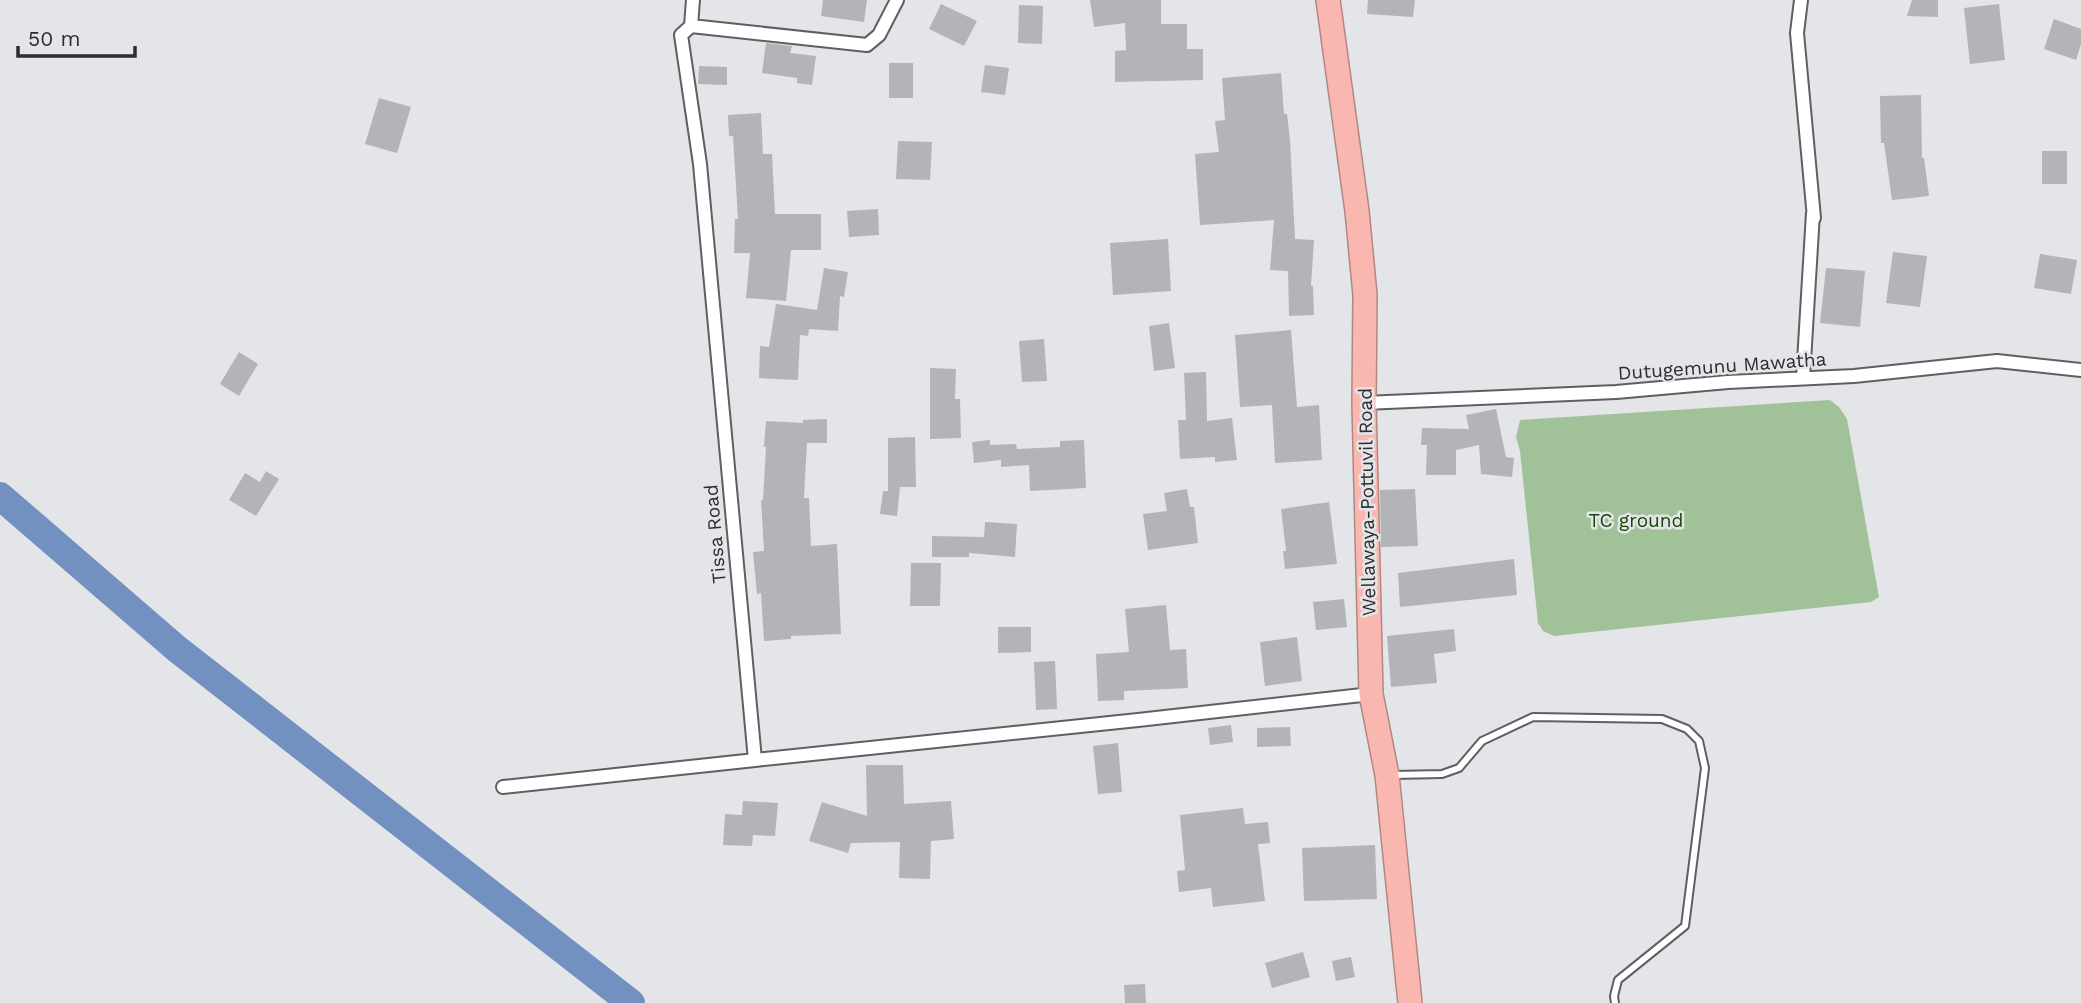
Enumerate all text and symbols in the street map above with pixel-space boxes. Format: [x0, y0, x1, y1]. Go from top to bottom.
scale bar [18, 14, 135, 58]
text: 50 m [28, 26, 80, 51]
street label: Dutugemunu Mawatha [1617, 347, 1827, 385]
street label: Wellawaya-Pottuvil Road [1354, 388, 1380, 616]
street label: Tissa Road [699, 483, 731, 585]
park label: TC ground [1589, 509, 1683, 532]

